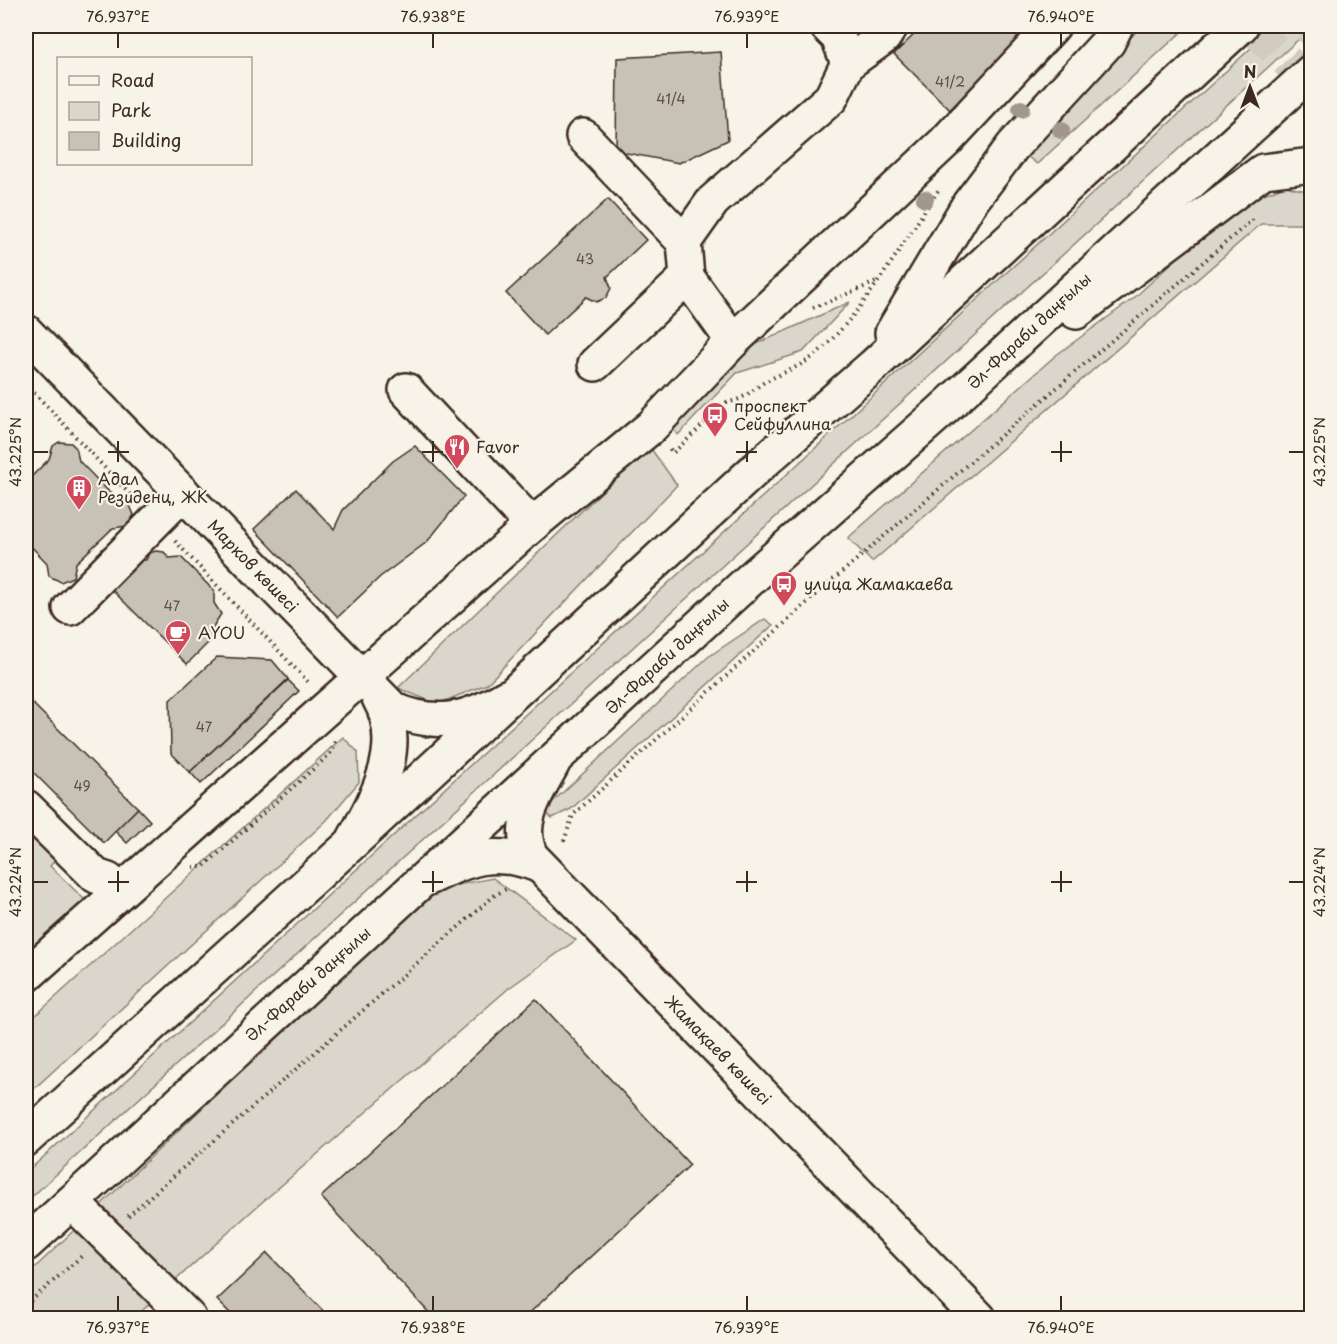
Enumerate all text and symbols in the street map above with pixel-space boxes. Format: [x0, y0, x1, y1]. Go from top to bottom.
text: 76.937°E [86, 4, 150, 27]
text: 76.938°E [400, 4, 466, 27]
text: 76.939°E [714, 4, 780, 27]
text: 76.940°E [1027, 4, 1095, 27]
legend [57, 57, 252, 165]
north arrow [1220, 57, 1280, 117]
text: N [1244, 59, 1256, 83]
text: Road [111, 66, 155, 93]
house number: 41/2 [935, 71, 965, 92]
house number: 41/4 [656, 88, 686, 109]
text: Park [111, 96, 151, 123]
text: Building [111, 126, 181, 153]
house number: 43 [576, 248, 594, 269]
street label: Әл-Фараби даңғылы [961, 266, 1096, 394]
place label: проспект Сейфуллина [734, 393, 831, 435]
bus stop icon: проспект Сейфуллина [700, 400, 730, 438]
text: 43.225°N [3, 417, 26, 487]
text: 43.225°N [1307, 417, 1330, 487]
restaurant icon: Favor [442, 432, 472, 470]
place label: Favor [476, 434, 520, 458]
place label: Адал Резиденц, ЖК [98, 466, 208, 508]
building icon: Адал Резиденц, ЖК [64, 473, 94, 511]
street label: Марков көшесі [203, 513, 304, 617]
bus stop icon: улица Жамакаева [769, 569, 799, 607]
place label: улица Жамакаева [804, 571, 953, 595]
street label: Әл-Фараби даңғылы [599, 591, 734, 719]
house number: 47 [164, 595, 181, 616]
cafe icon: AYOU [163, 618, 193, 656]
place label: AYOU [198, 620, 245, 644]
house number: 47 [196, 716, 213, 737]
house number: 49 [73, 775, 91, 796]
text: 43.224°N [3, 847, 26, 917]
text: 43.224°N [1307, 847, 1330, 917]
street label: Әл-Фараби даңғылы [239, 920, 376, 1046]
street label: Жамақаев көшесі [660, 989, 777, 1109]
text: 76.937°E [86, 1315, 150, 1338]
text: 76.938°E [400, 1315, 466, 1338]
text: 76.939°E [714, 1315, 780, 1338]
text: 76.940°E [1027, 1315, 1095, 1338]

